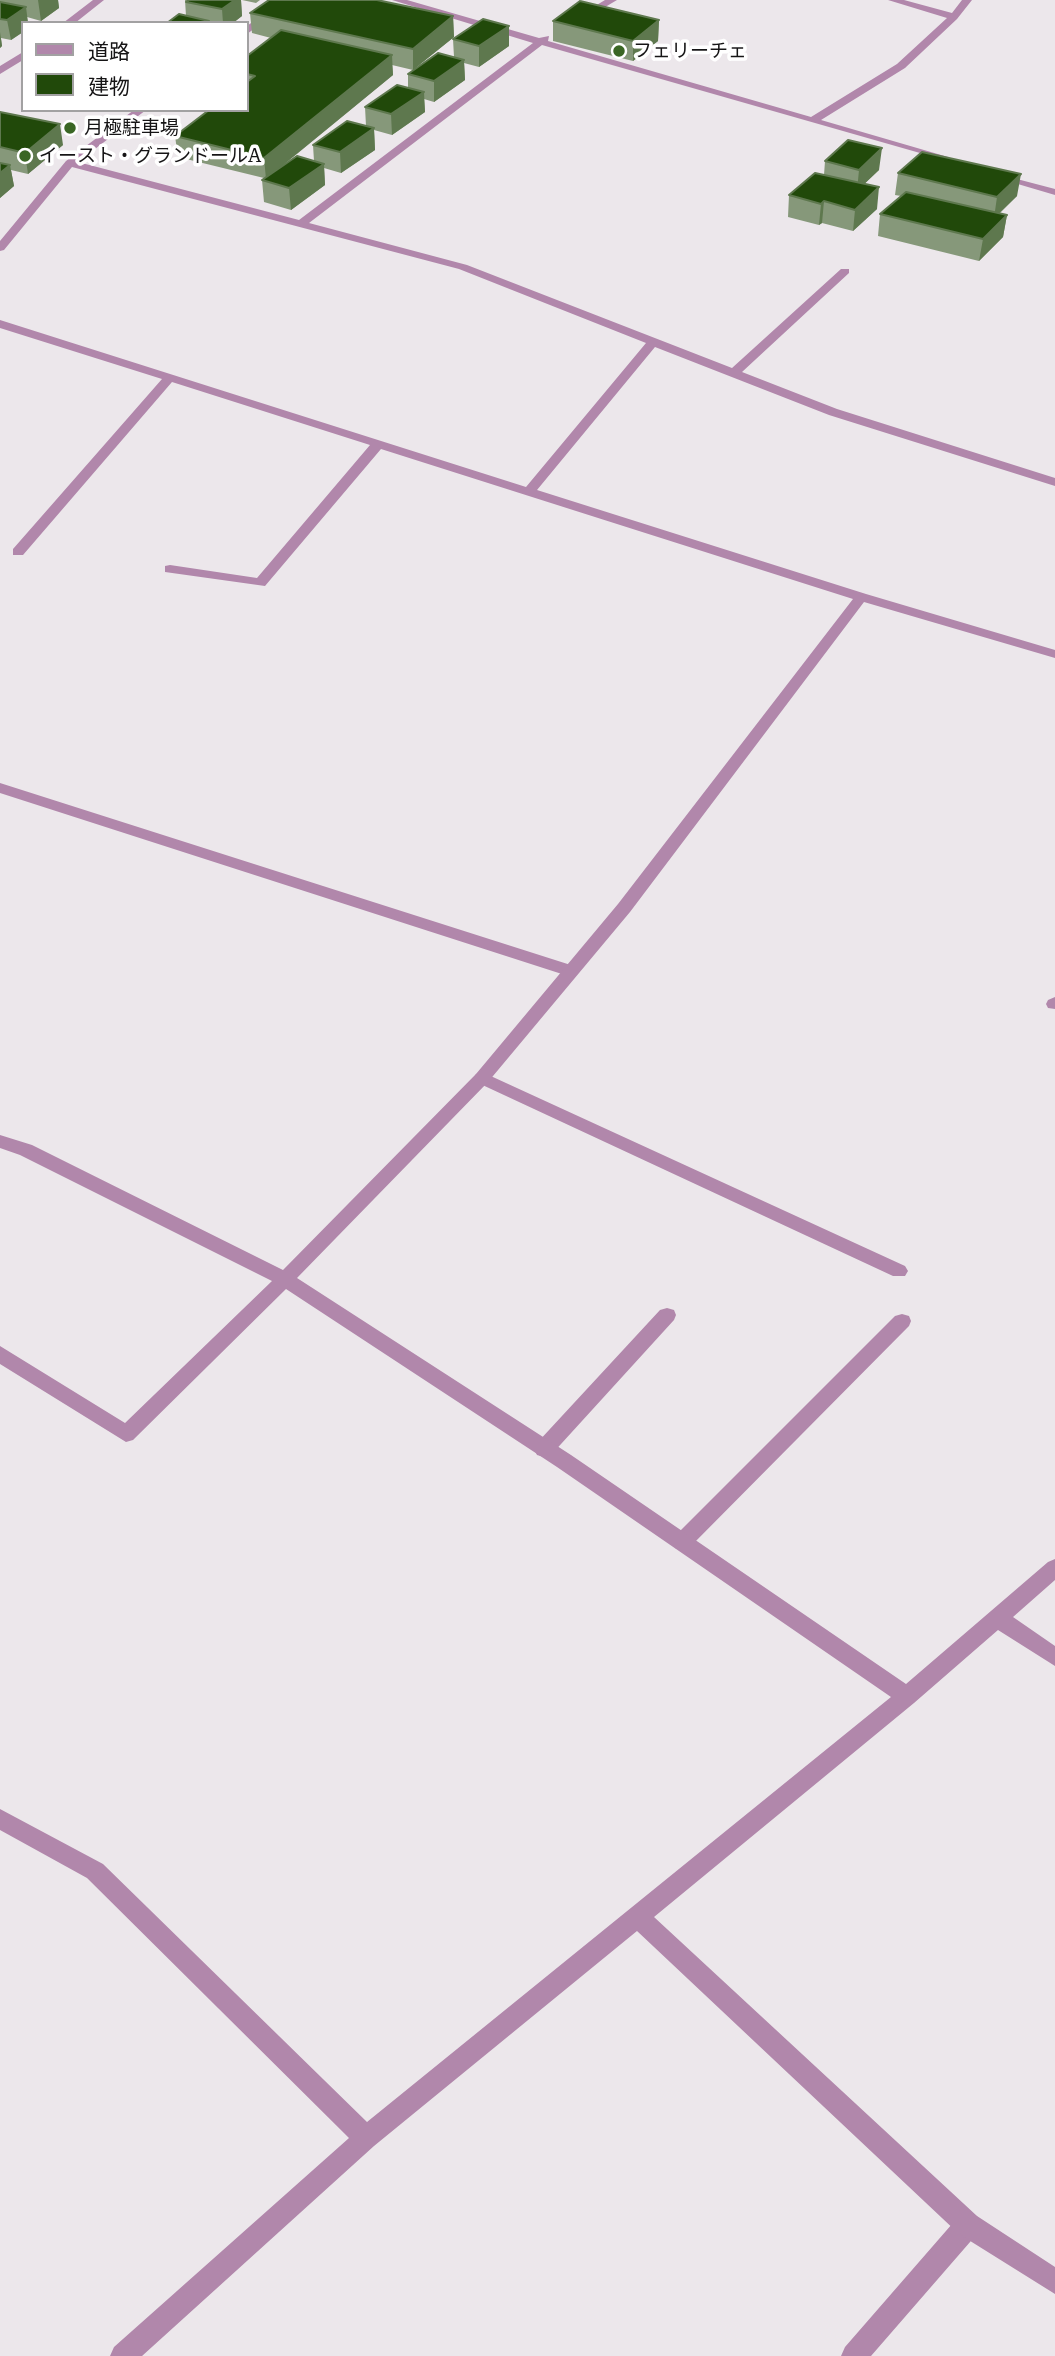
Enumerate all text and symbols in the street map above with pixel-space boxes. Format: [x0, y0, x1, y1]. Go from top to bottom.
legend [21, 21, 248, 112]
text: 道路 [88, 40, 130, 64]
place label: フェリーチェ [633, 40, 747, 62]
marker: フェリーチェ [611, 43, 627, 59]
text: 建物 [88, 75, 130, 99]
place label: 月極駐車場 [84, 117, 179, 139]
marker: 月極駐車場 [62, 120, 78, 136]
place label: イースト・グランドールA [39, 145, 261, 167]
marker: イースト・グランドールA [17, 148, 33, 164]

